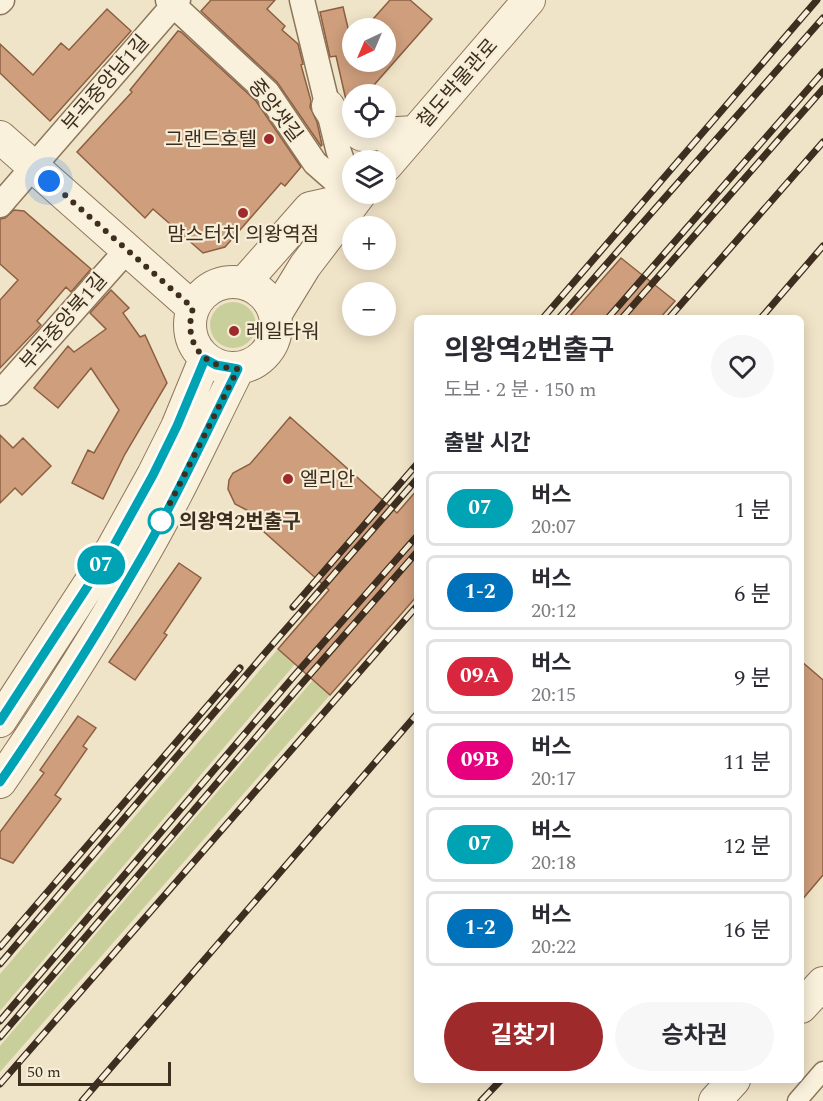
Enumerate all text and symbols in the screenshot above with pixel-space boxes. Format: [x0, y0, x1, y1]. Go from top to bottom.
north arrow [342, 18, 396, 72]
map controls [342, 18, 396, 336]
street label: 부곡중앙남1길 [55, 28, 157, 139]
street label: 철도박물관로 [410, 32, 505, 135]
street label: 중앙샛길 [241, 72, 310, 149]
button: locate [342, 84, 396, 138]
place label: 그랜드호텔 [165, 125, 257, 155]
marker: 그랜드호텔 [262, 132, 276, 146]
button: layers [342, 150, 396, 204]
your location [34, 166, 64, 196]
marker: 맘스터치 의왕역점 [236, 206, 250, 220]
button: + [342, 216, 396, 270]
place label: 맘스터치 의왕역점 [167, 220, 319, 250]
street label: 부곡중앙북1길 [13, 266, 115, 377]
button: − [342, 282, 396, 336]
place label: 레일타워 [246, 317, 320, 347]
marker: 레일타워 [227, 324, 241, 338]
text: 의왕역2번출구 [444, 329, 614, 372]
button: heart [711, 335, 774, 398]
text: 도보 · 2 분 · 150 m [444, 375, 596, 405]
text: 출발 시간 [444, 427, 530, 460]
place label: 엘리안 [300, 465, 355, 495]
marker: 엘리안 [281, 472, 295, 486]
text: 버스 [531, 479, 571, 512]
text: 07 [468, 492, 492, 524]
text: 1 분 [734, 494, 771, 527]
place label: 의왕역2번출구 [179, 507, 301, 537]
marker: 의왕역2번출구 [148, 508, 174, 534]
text: 20:07 [531, 512, 576, 542]
line badge: 07 [74, 546, 128, 584]
text: 07 [89, 549, 113, 581]
text: 버스 [531, 563, 571, 596]
text: 1-2 [464, 576, 496, 608]
text: 6 분 [734, 578, 771, 611]
text: 20:12 [531, 596, 576, 626]
text: 버스 [531, 647, 571, 680]
text: 09A [460, 660, 500, 692]
text: 9 분 [734, 662, 771, 695]
text: 20:15 [531, 680, 576, 710]
text: 버스 [531, 731, 571, 764]
text: 09B [461, 744, 499, 776]
text: 11 분 [723, 746, 771, 779]
text: 20:17 [531, 764, 576, 794]
text: 버스 [531, 815, 571, 848]
text: 07 [468, 828, 492, 860]
text: 12 분 [723, 830, 771, 863]
text: 20:18 [531, 848, 576, 878]
text: 버스 [531, 899, 571, 932]
text: 1-2 [464, 912, 496, 944]
text: 16 분 [723, 914, 771, 947]
text: 20:22 [531, 932, 576, 962]
button: 길찾기 [444, 1002, 603, 1071]
button: 승차권 [615, 1002, 774, 1071]
scale bar [18, 1059, 171, 1086]
text: 50 m [27, 1060, 61, 1084]

